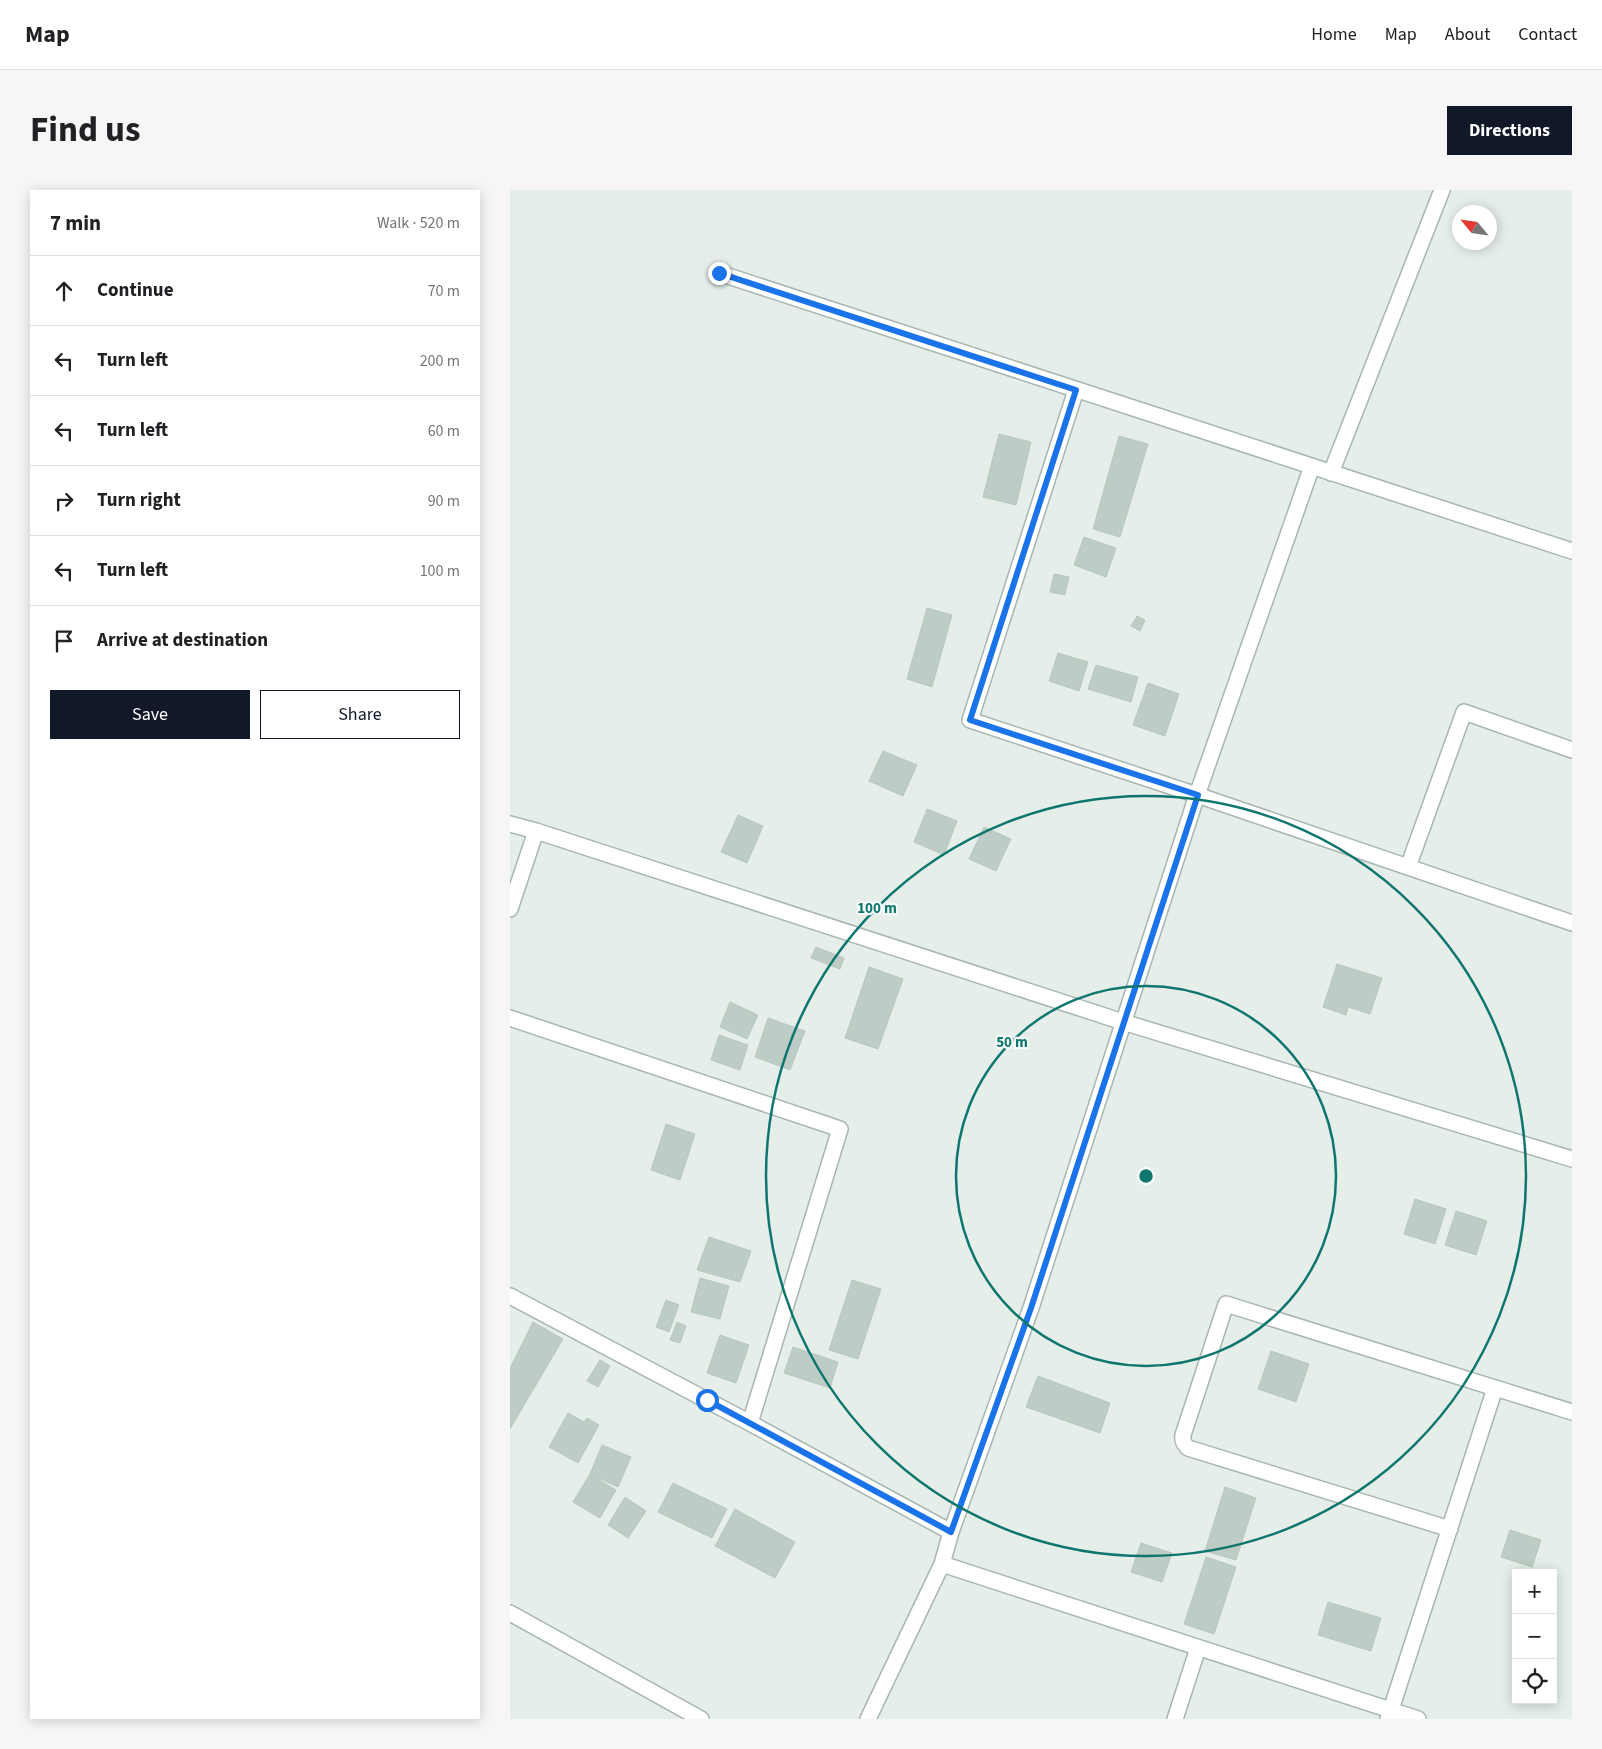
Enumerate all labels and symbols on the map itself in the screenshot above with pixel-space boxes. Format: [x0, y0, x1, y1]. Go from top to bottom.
north arrow [1452, 205, 1497, 250]
route end [708, 262, 731, 285]
text: 100 m [857, 898, 897, 919]
text: 50 m [996, 1032, 1028, 1053]
centre of rings [1137, 1167, 1155, 1185]
route start [696, 1389, 719, 1412]

